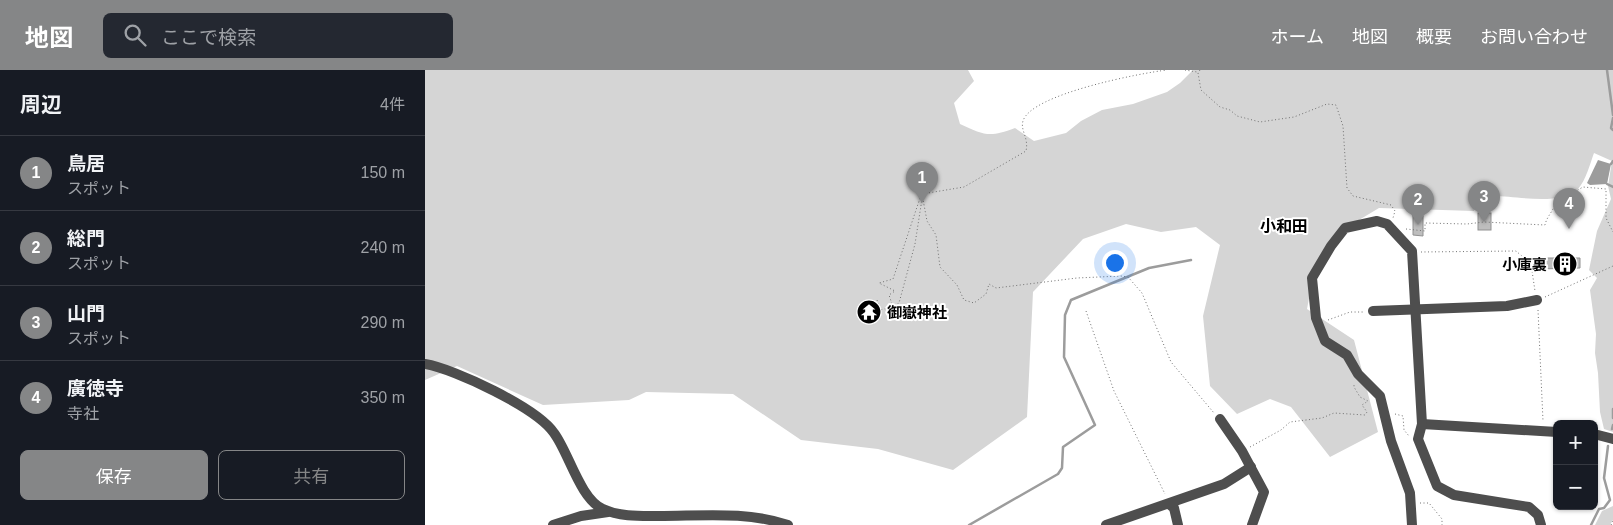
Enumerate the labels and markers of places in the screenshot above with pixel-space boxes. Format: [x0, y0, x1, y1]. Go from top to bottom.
pin: 1 [906, 162, 938, 203]
pin: 3 [1468, 181, 1500, 222]
pin: 2 [1402, 184, 1434, 225]
pin: 4 [1553, 188, 1585, 229]
building icon: 小庫裏 [1552, 251, 1578, 277]
place label: 小庫裏 [1502, 256, 1547, 273]
temple icon: 御嶽神社 [856, 299, 882, 325]
place label: 御嶽神社 [887, 304, 947, 321]

